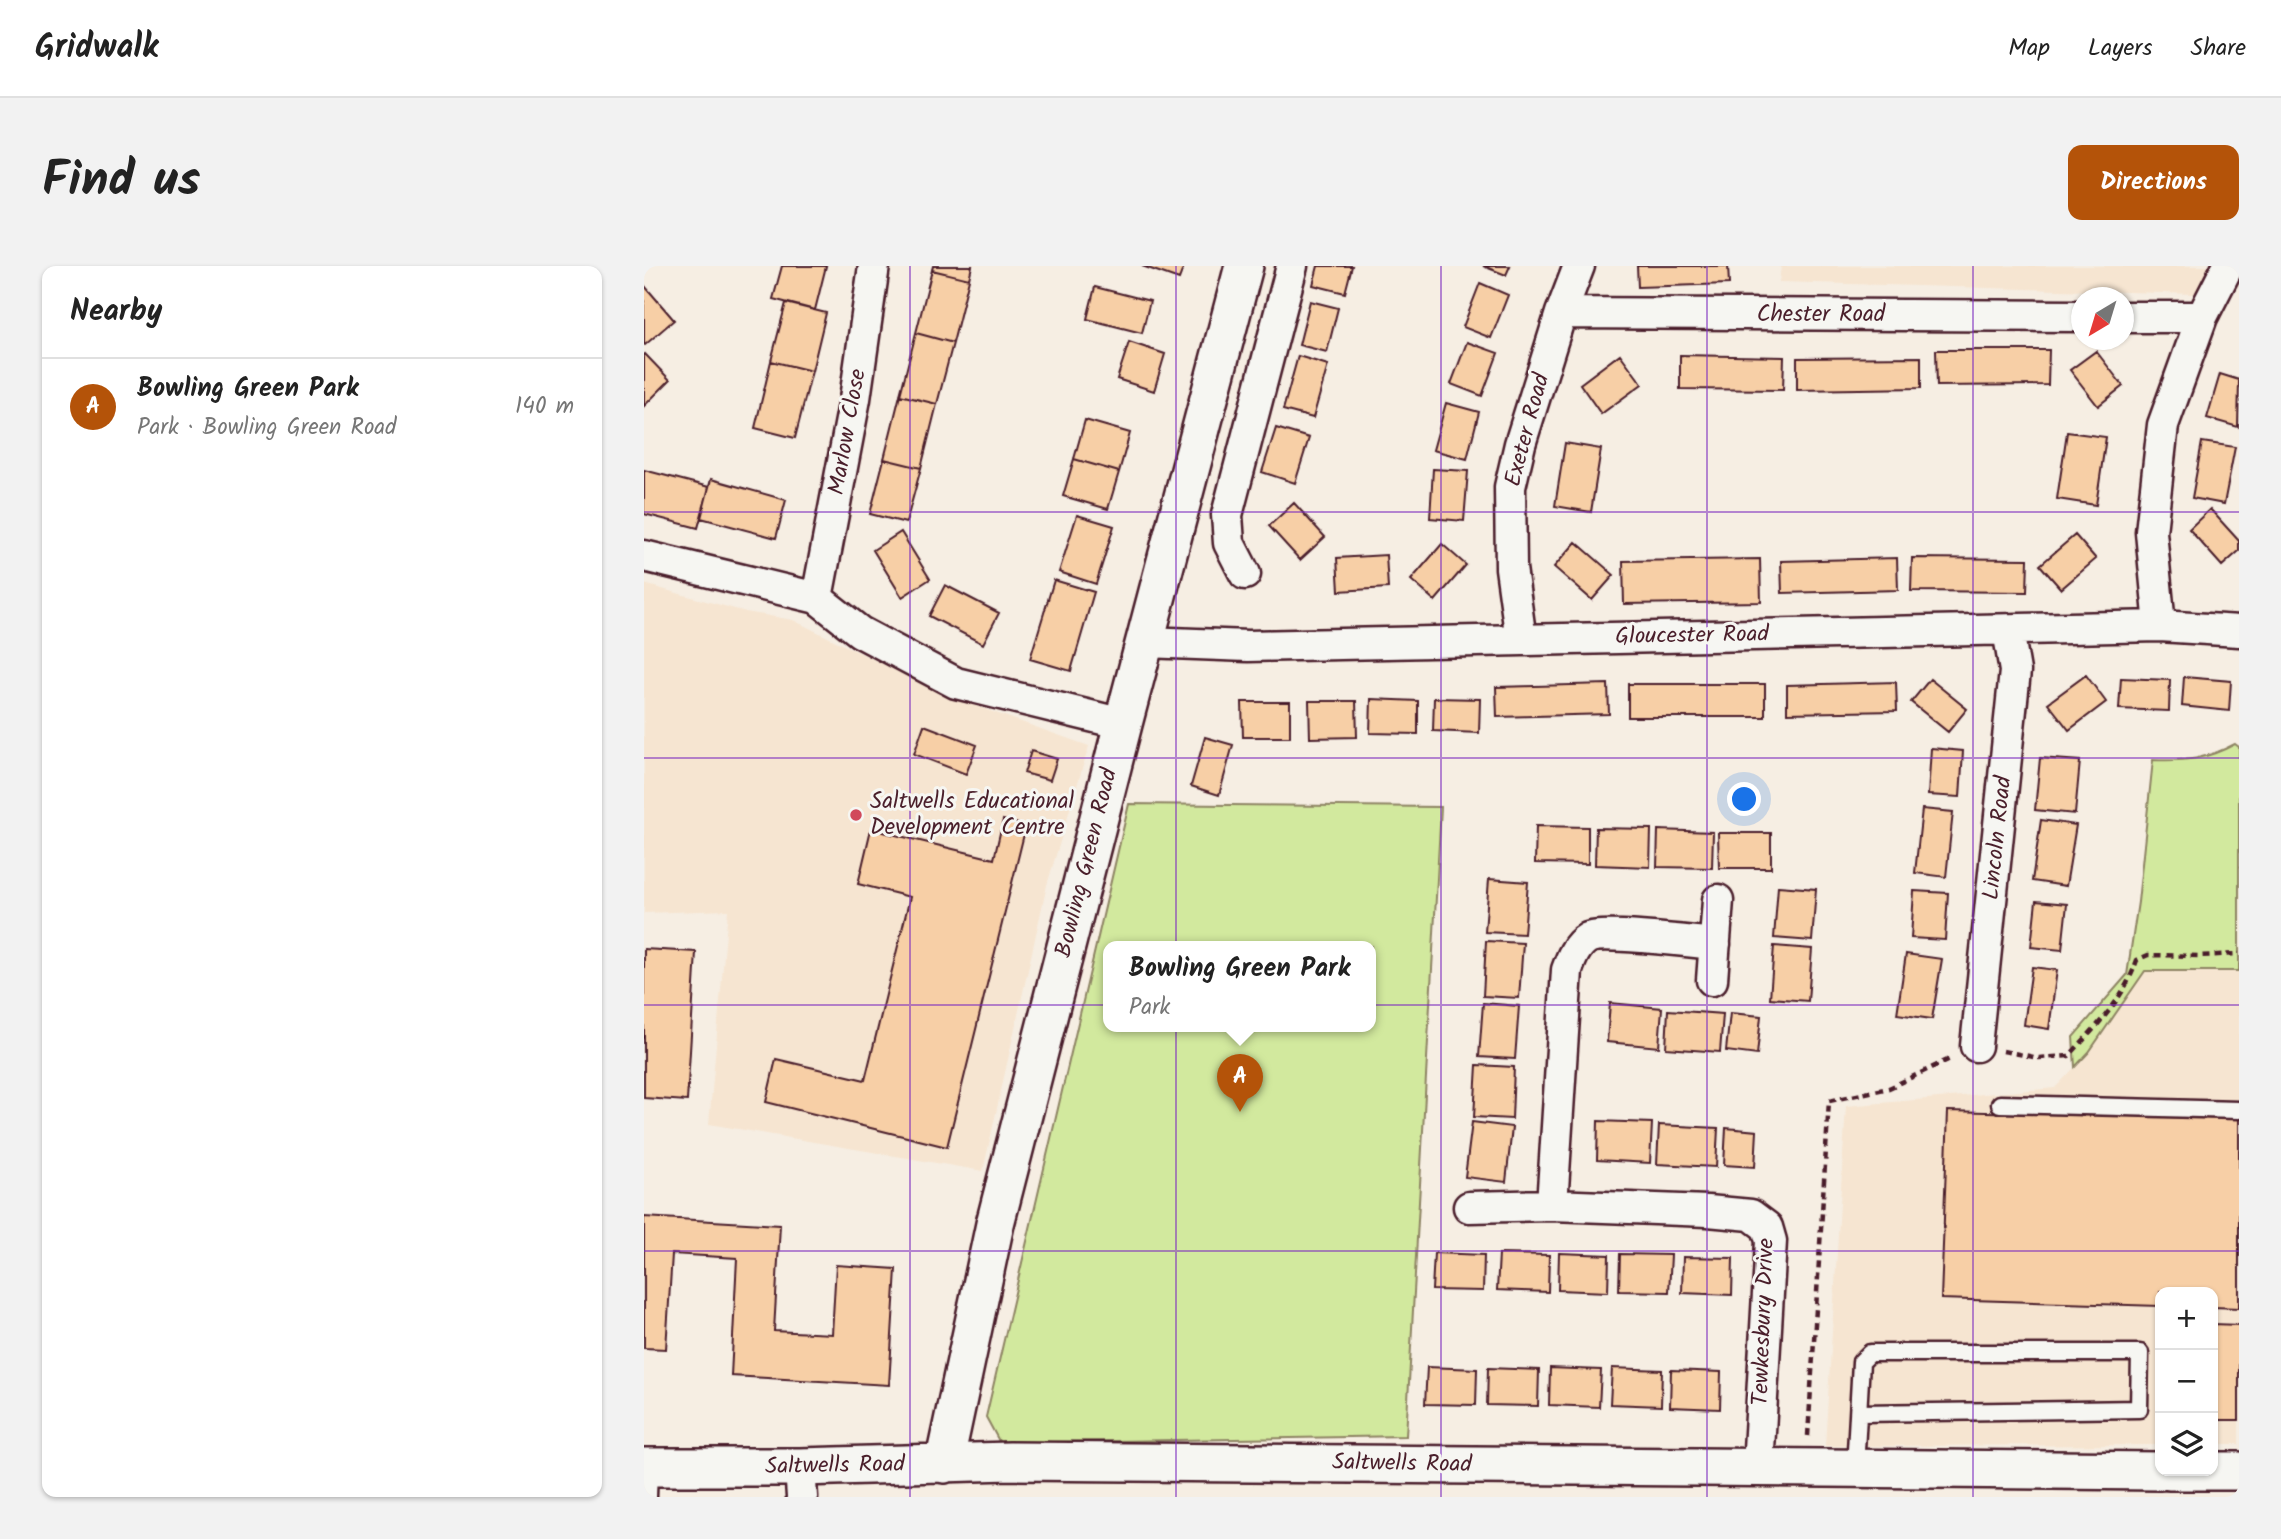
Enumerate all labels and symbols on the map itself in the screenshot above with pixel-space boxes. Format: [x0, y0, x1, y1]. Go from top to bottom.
north arrow [2071, 287, 2134, 350]
street label: Chester Road [1757, 297, 1886, 333]
street label: Marlow Close [819, 366, 877, 498]
street label: Exeter Road [1496, 369, 1561, 491]
street label: Gloucester Road [1615, 617, 1770, 655]
street label: Bowling Green Road [1046, 764, 1128, 961]
street label: Lincoln Road [1974, 774, 2022, 902]
your location [1727, 782, 1761, 816]
place label: Saltwells Educational Development Centre [870, 784, 1075, 846]
marker: Saltwells Educational Development Centre [848, 807, 864, 823]
pin: A [1217, 1054, 1263, 1112]
street label: Tewkesbury Drive [1743, 1238, 1785, 1406]
street label: Saltwells Road [1332, 1445, 1473, 1483]
street label: Saltwells Road [765, 1447, 906, 1485]

